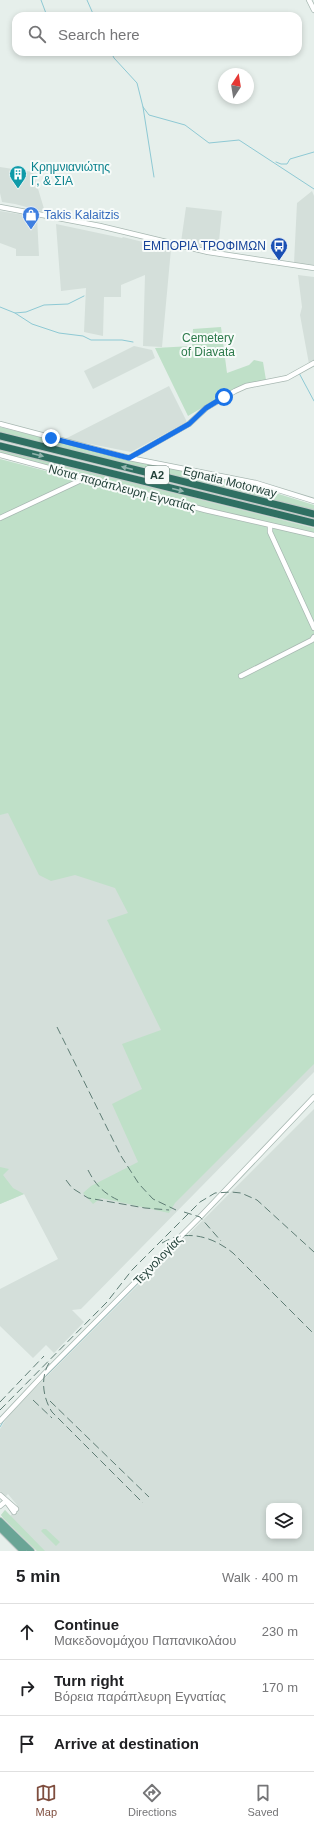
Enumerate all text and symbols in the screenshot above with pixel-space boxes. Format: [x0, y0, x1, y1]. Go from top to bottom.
search box [12, 12, 302, 56]
icon: search [26, 23, 48, 45]
text: Search here [58, 26, 140, 43]
north arrow [218, 68, 254, 104]
place label: Κρημνιανιώτης Γ, & ΣΙΑ [31, 160, 110, 188]
building icon: Κρημνιανιώτης Γ, & ΣΙΑ [8, 164, 28, 189]
shop icon: Takis Kalaitzis [21, 205, 41, 230]
place label: Takis Kalaitzis [44, 208, 119, 222]
bus stop icon: ΕΜΠΟΡΙΑ ΤΡΟΦΙΜΩΝ [269, 236, 289, 261]
place label: ΕΜΠΟΡΙΑ ΤΡΟΦΙΜΩΝ [143, 239, 266, 253]
park label: Cemetery of Diavata [181, 331, 235, 359]
route start [215, 388, 233, 406]
route end [42, 429, 60, 447]
one-way arrow [32, 453, 44, 459]
street label: Νότια παράπλευρη Εγνατίας [47, 462, 197, 514]
one-way arrow [120, 464, 133, 470]
street label: Egnatia Motorway [182, 464, 278, 500]
road number: Α2 [145, 466, 169, 484]
one-way arrow [172, 487, 184, 493]
street label: Τεχνολογίας [131, 1232, 185, 1288]
map controls [266, 1503, 302, 1539]
button: layers [266, 1503, 302, 1539]
text: 5 min [16, 1567, 60, 1586]
text: Walk · 400 m [222, 1570, 298, 1585]
text: Continue [54, 1616, 119, 1633]
icon: ahead [16, 1621, 38, 1643]
text: 230 m [262, 1624, 298, 1639]
text: Μακεδονομάχου Παπανικολάου [54, 1633, 236, 1648]
text: Turn right [54, 1672, 124, 1689]
icon: right [16, 1677, 38, 1699]
text: 170 m [262, 1680, 298, 1695]
text: Βόρεια παράπλευρη Εγνατίας [54, 1689, 226, 1704]
icon: arrive [16, 1733, 38, 1755]
text: Arrive at destination [54, 1735, 199, 1752]
tab: Map [35, 1782, 57, 1818]
tab: Directions [128, 1782, 177, 1818]
tab: Saved [247, 1782, 279, 1818]

